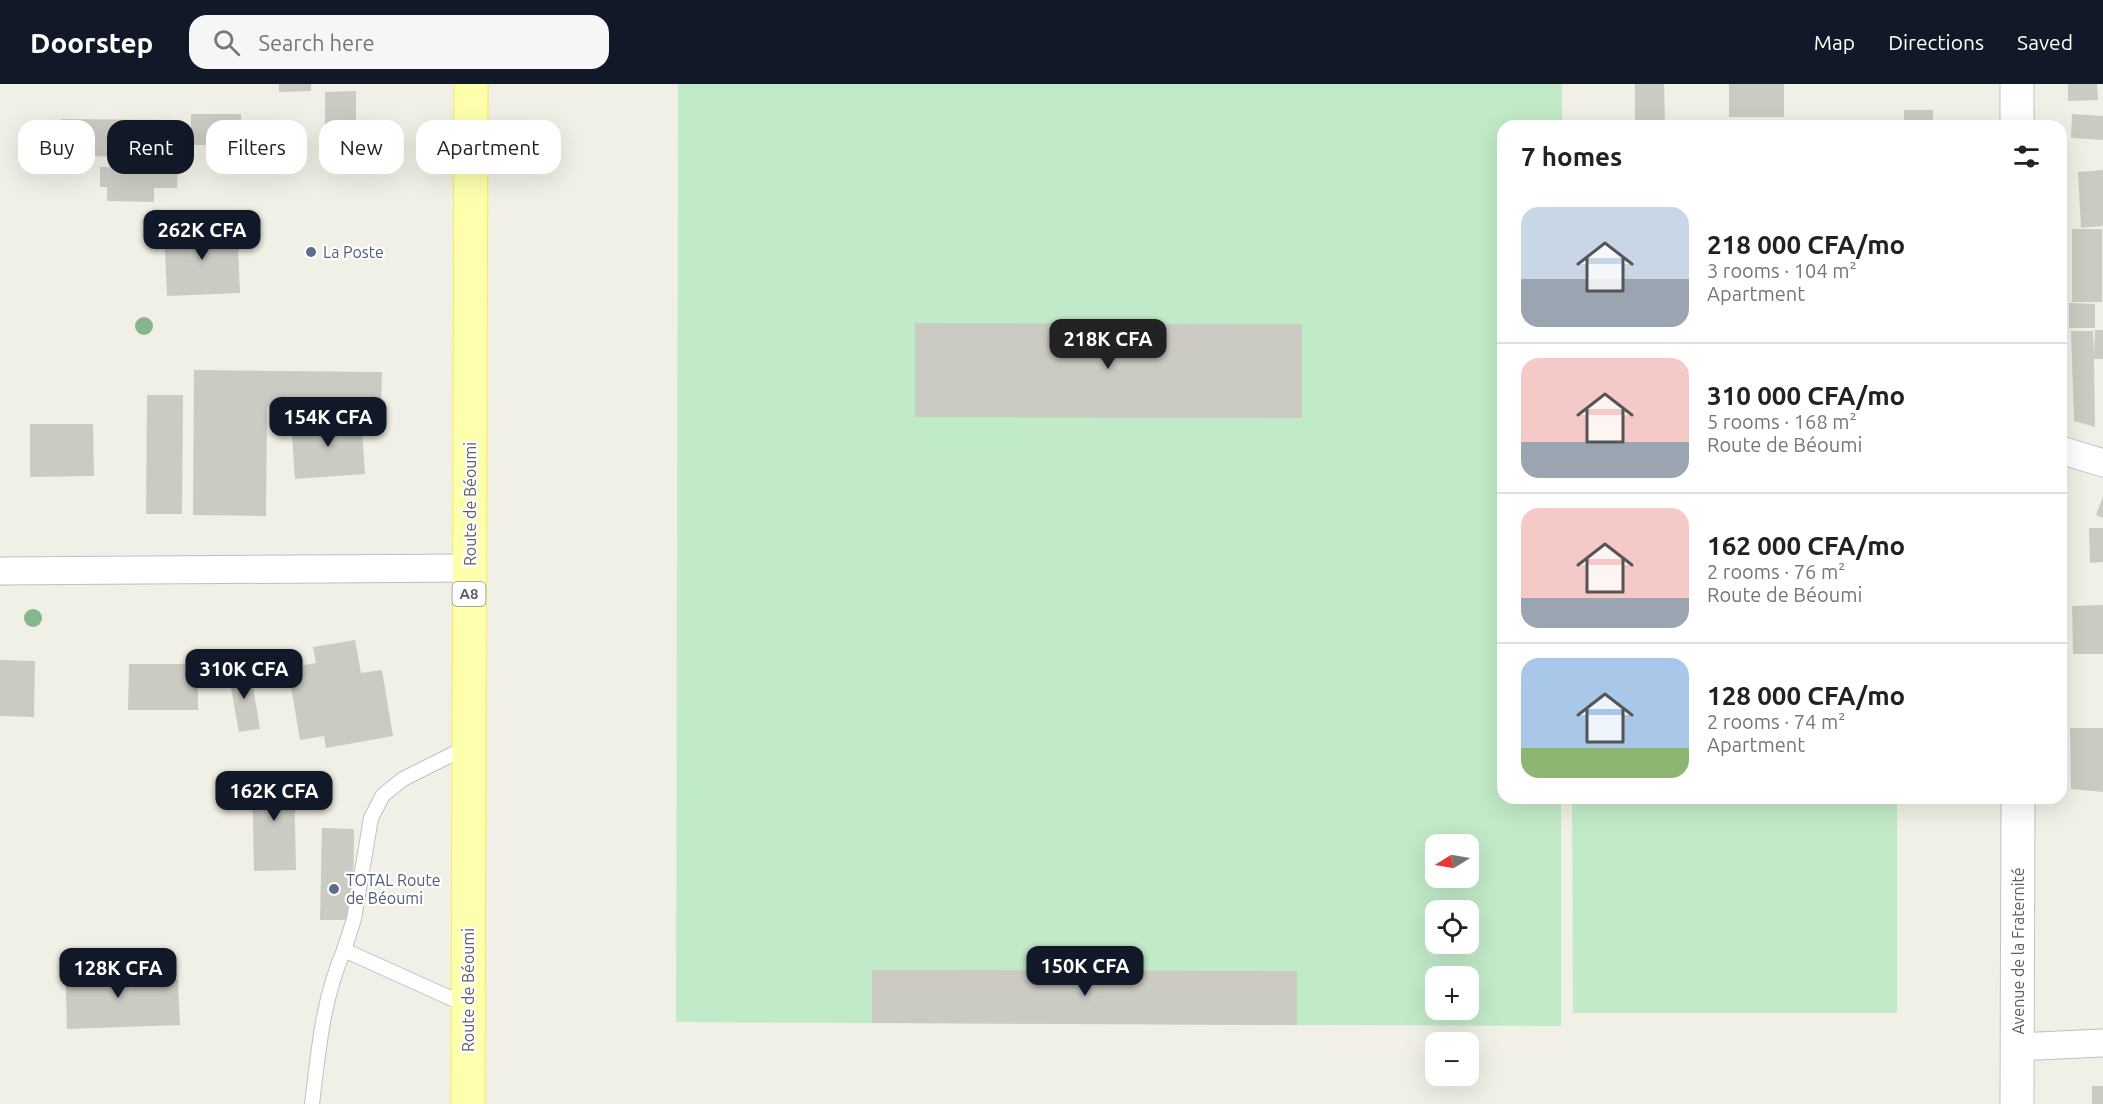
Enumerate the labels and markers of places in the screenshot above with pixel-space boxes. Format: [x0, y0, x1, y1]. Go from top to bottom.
pin: 262K CFA [140, 210, 264, 261]
place label: La Poste [323, 243, 384, 261]
marker: La Poste [304, 245, 318, 259]
pin: 218K CFA [1046, 319, 1170, 370]
pin: 154K CFA [266, 397, 390, 448]
pin: 310K CFA [182, 649, 306, 700]
pin: 162K CFA [212, 771, 336, 822]
place label: TOTAL Route de Béoumi [346, 871, 441, 907]
marker: TOTAL Route de Béoumi [327, 882, 341, 896]
pin: 150K CFA [1023, 946, 1147, 997]
pin: 128K CFA [56, 948, 180, 999]

